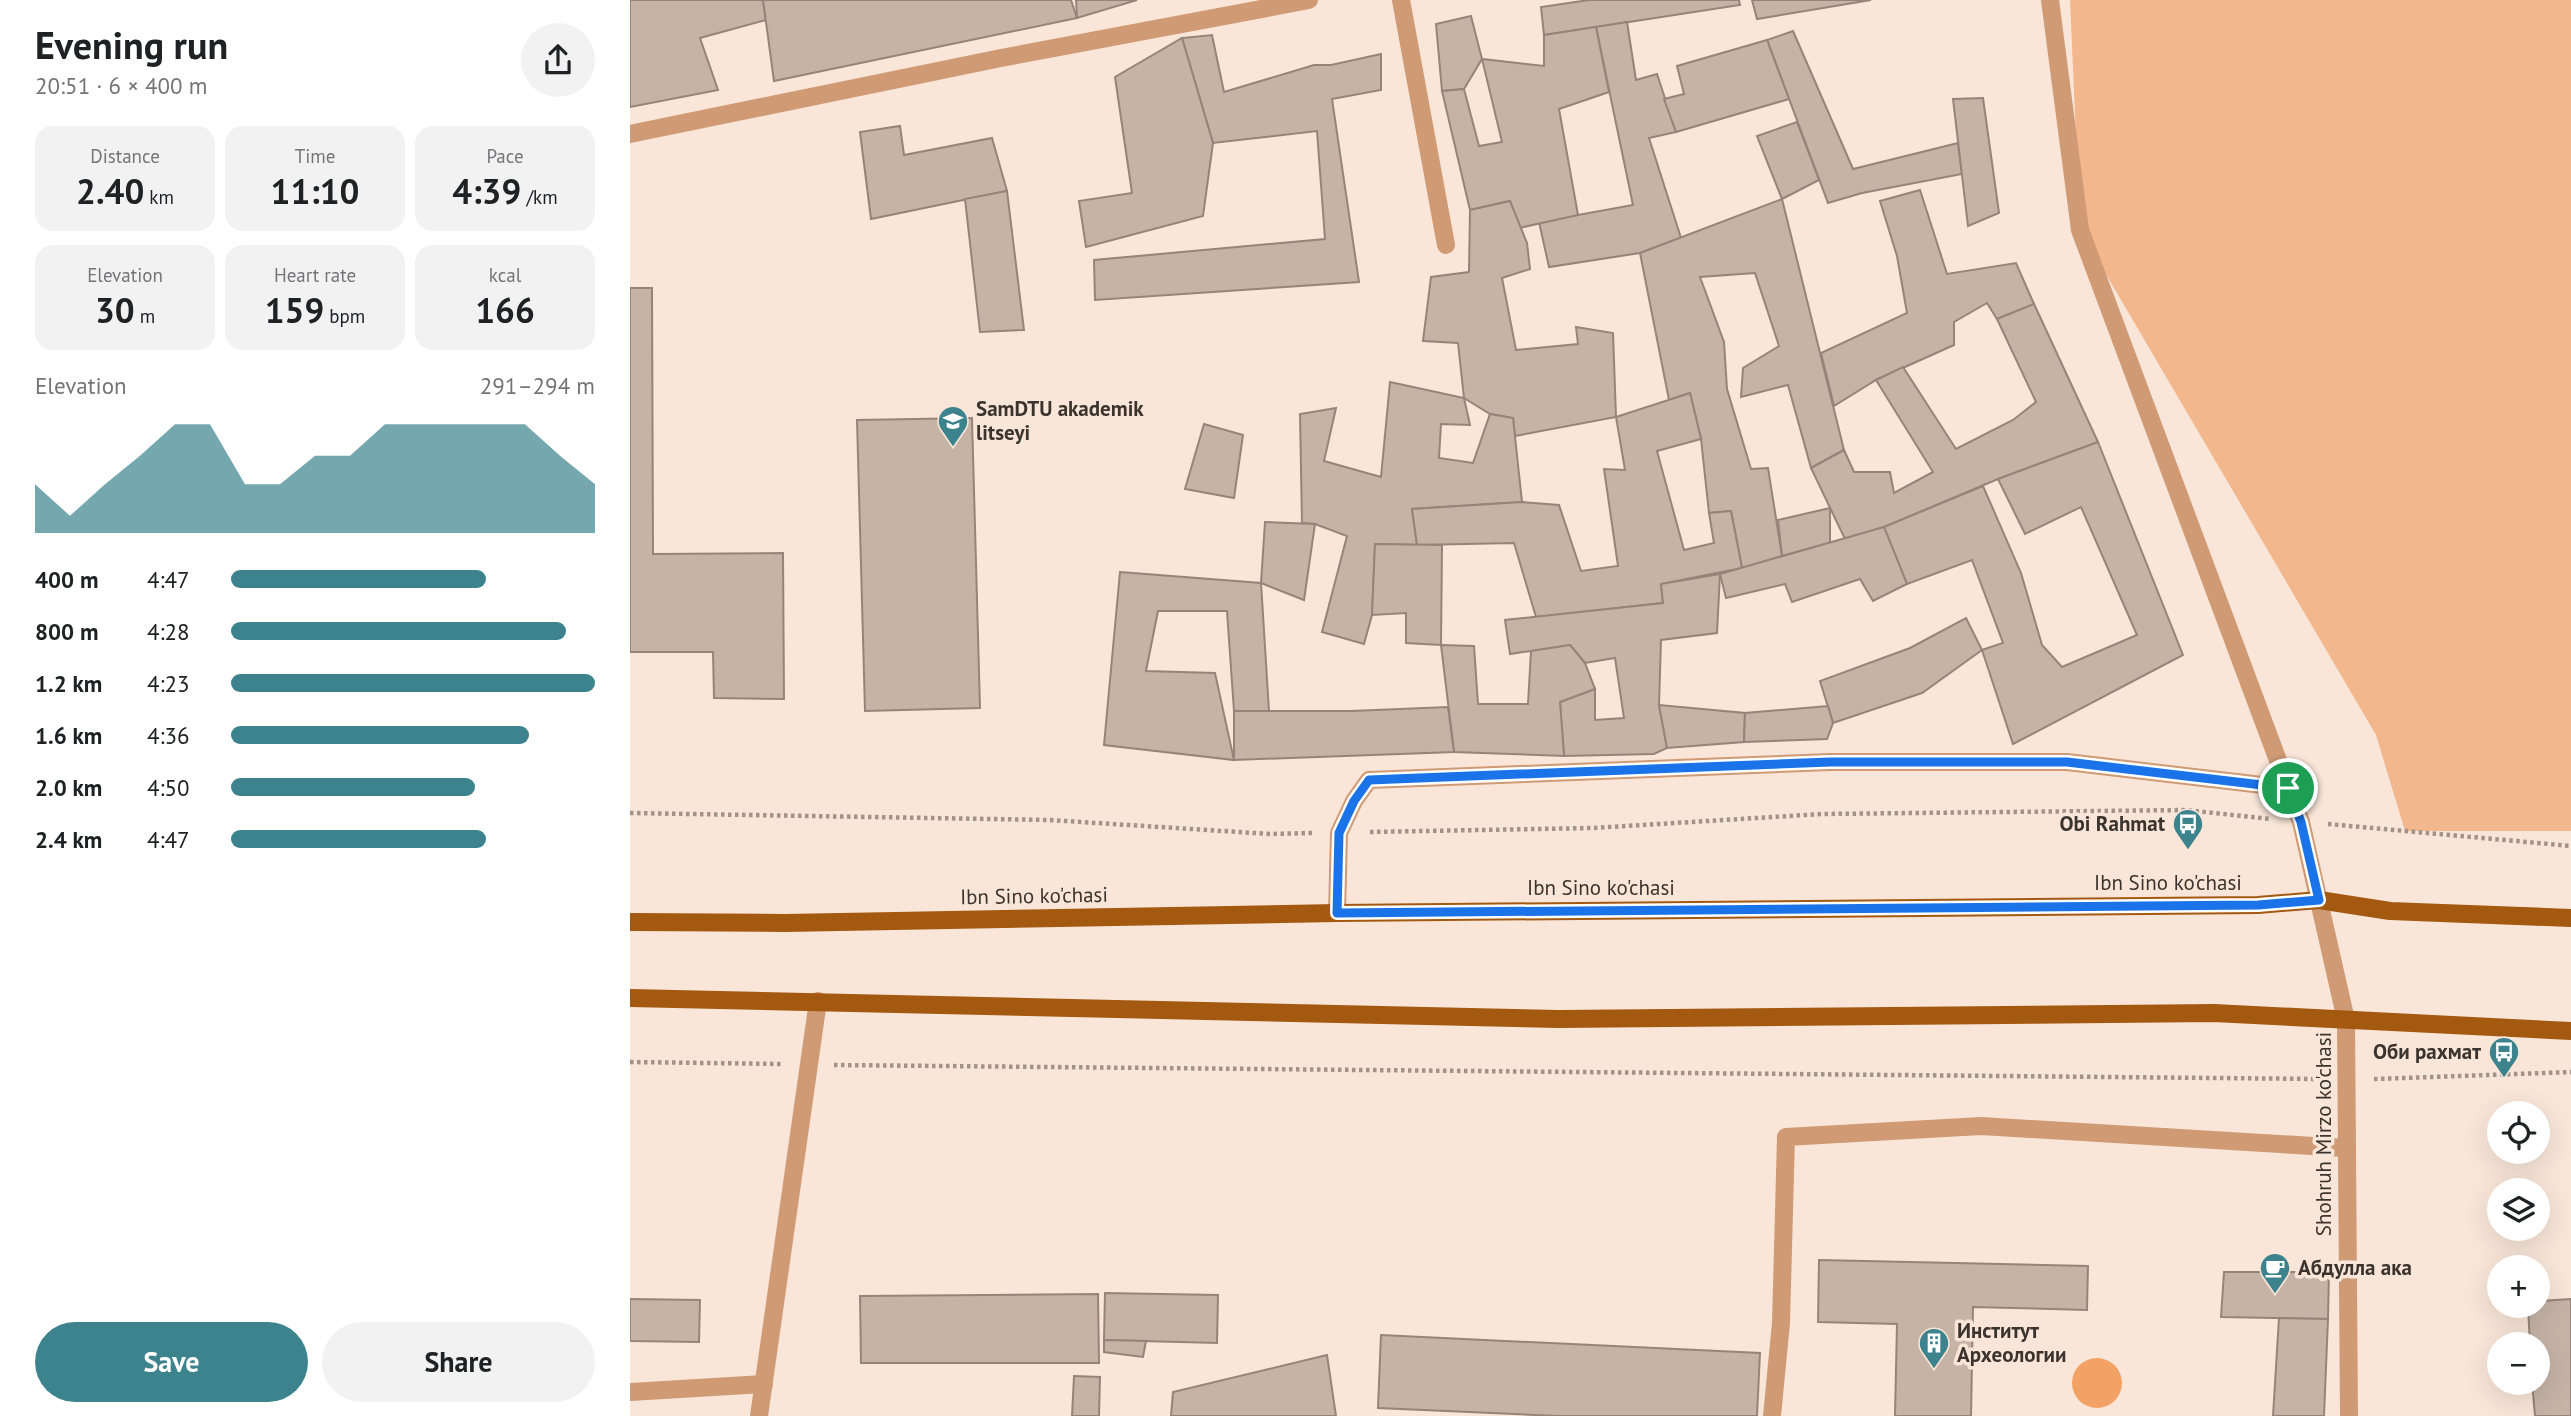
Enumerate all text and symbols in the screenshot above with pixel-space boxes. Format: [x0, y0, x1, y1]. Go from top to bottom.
text: Evening run [35, 20, 228, 69]
button: share [521, 23, 595, 97]
text: 20:51 · 6 × 400 m [35, 71, 207, 100]
text: Distance [90, 144, 160, 168]
text: Time [295, 144, 335, 168]
text: Pace [486, 144, 524, 168]
text: 2.40 [76, 168, 144, 214]
text: 11:10 [271, 168, 359, 214]
text: 4:39 [452, 168, 521, 214]
text: km [144, 185, 174, 209]
text: /km [521, 185, 558, 209]
text: Elevation [87, 263, 163, 287]
text: Heart rate [274, 263, 356, 287]
text: kcal [489, 263, 521, 287]
text: 30 [95, 287, 135, 333]
text: 159 [265, 287, 324, 333]
text: 166 [475, 287, 535, 333]
text: m [135, 304, 155, 328]
text: bpm [324, 304, 365, 328]
text: Elevation [35, 371, 127, 400]
text: 291–294 m [480, 371, 595, 400]
place label: SamDTU akademik litseyi [976, 395, 1144, 446]
school or university icon: SamDTU akademik litseyi [936, 404, 970, 448]
text: 400 m [35, 565, 98, 594]
text: 4:47 [147, 565, 190, 594]
text: 800 m [35, 617, 98, 646]
text: 4:28 [147, 617, 190, 646]
text: 1.2 km [35, 669, 102, 698]
text: 4:23 [147, 669, 190, 698]
text: 1.6 km [35, 721, 102, 750]
text: 4:36 [147, 721, 190, 750]
pin [2258, 758, 2318, 818]
icon: arrive [2269, 769, 2307, 807]
text: 2.0 km [35, 773, 102, 802]
text: 4:50 [147, 773, 190, 802]
bus stop icon: Obi Rahmat [2171, 807, 2205, 851]
place label: Obi Rahmat [2060, 810, 2166, 837]
text: 2.4 km [35, 825, 102, 854]
text: 4:47 [147, 825, 190, 854]
street label: Ibn Sino ko'chasi [2094, 869, 2242, 896]
street label: Ibn Sino ko'chasi [1527, 874, 1675, 901]
street label: Ibn Sino ko'chasi [960, 881, 1108, 910]
street label: Shohruh Mirzo ko'chasi [2310, 1032, 2337, 1236]
bus stop icon: Оби рахмат [2487, 1035, 2521, 1079]
place label: Оби рахмат [2373, 1038, 2481, 1065]
map controls [2487, 1101, 2550, 1395]
button: locate [2487, 1101, 2550, 1164]
button: layers [2487, 1178, 2550, 1241]
cafe icon: Абдулла ака [2258, 1251, 2292, 1295]
place label: Абдулла ака [2298, 1254, 2412, 1281]
button: + [2487, 1255, 2550, 1318]
place label: Институт Археологии [1957, 1317, 2066, 1368]
button: Save [35, 1322, 308, 1402]
button: Share [322, 1322, 595, 1402]
building icon: Институт Археологии [1917, 1326, 1951, 1370]
button: − [2487, 1332, 2550, 1395]

